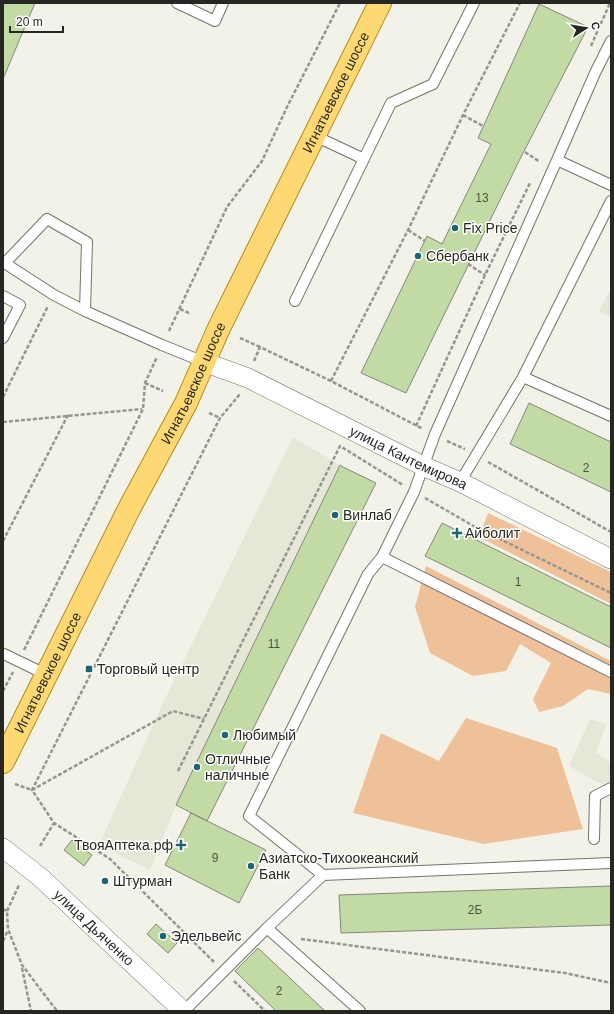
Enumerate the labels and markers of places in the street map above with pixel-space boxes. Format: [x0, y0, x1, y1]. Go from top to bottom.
place label: Fix Price [463, 220, 518, 236]
marker: Fix Price [450, 223, 460, 233]
place label: Сбербанк [426, 248, 490, 264]
marker: Сбербанк [413, 251, 423, 261]
place label: Винлаб [343, 507, 392, 523]
marker: Винлаб [330, 510, 340, 520]
place label: Айболит [465, 525, 521, 541]
marker: Айболит [452, 528, 462, 538]
place label: Торговый центр [97, 661, 200, 677]
marker: Торговый центр [84, 664, 94, 674]
place label: Любимый [233, 727, 296, 743]
marker: Любимый [220, 730, 230, 740]
place label: Отличные наличные [205, 751, 271, 783]
marker: Отличные наличные [192, 762, 202, 772]
place label: ТвояАптека.рф [74, 837, 173, 853]
marker: ТвояАптека.рф [176, 840, 186, 850]
place label: Азиатско-Тихоокеанский Банк [259, 850, 419, 882]
marker: Азиатско-Тихоокеанский Банк [246, 861, 256, 871]
place label: Штурман [113, 873, 172, 889]
marker: Штурман [100, 876, 110, 886]
place label: Эдельвейс [171, 928, 241, 944]
marker: Эдельвейс [158, 931, 168, 941]

